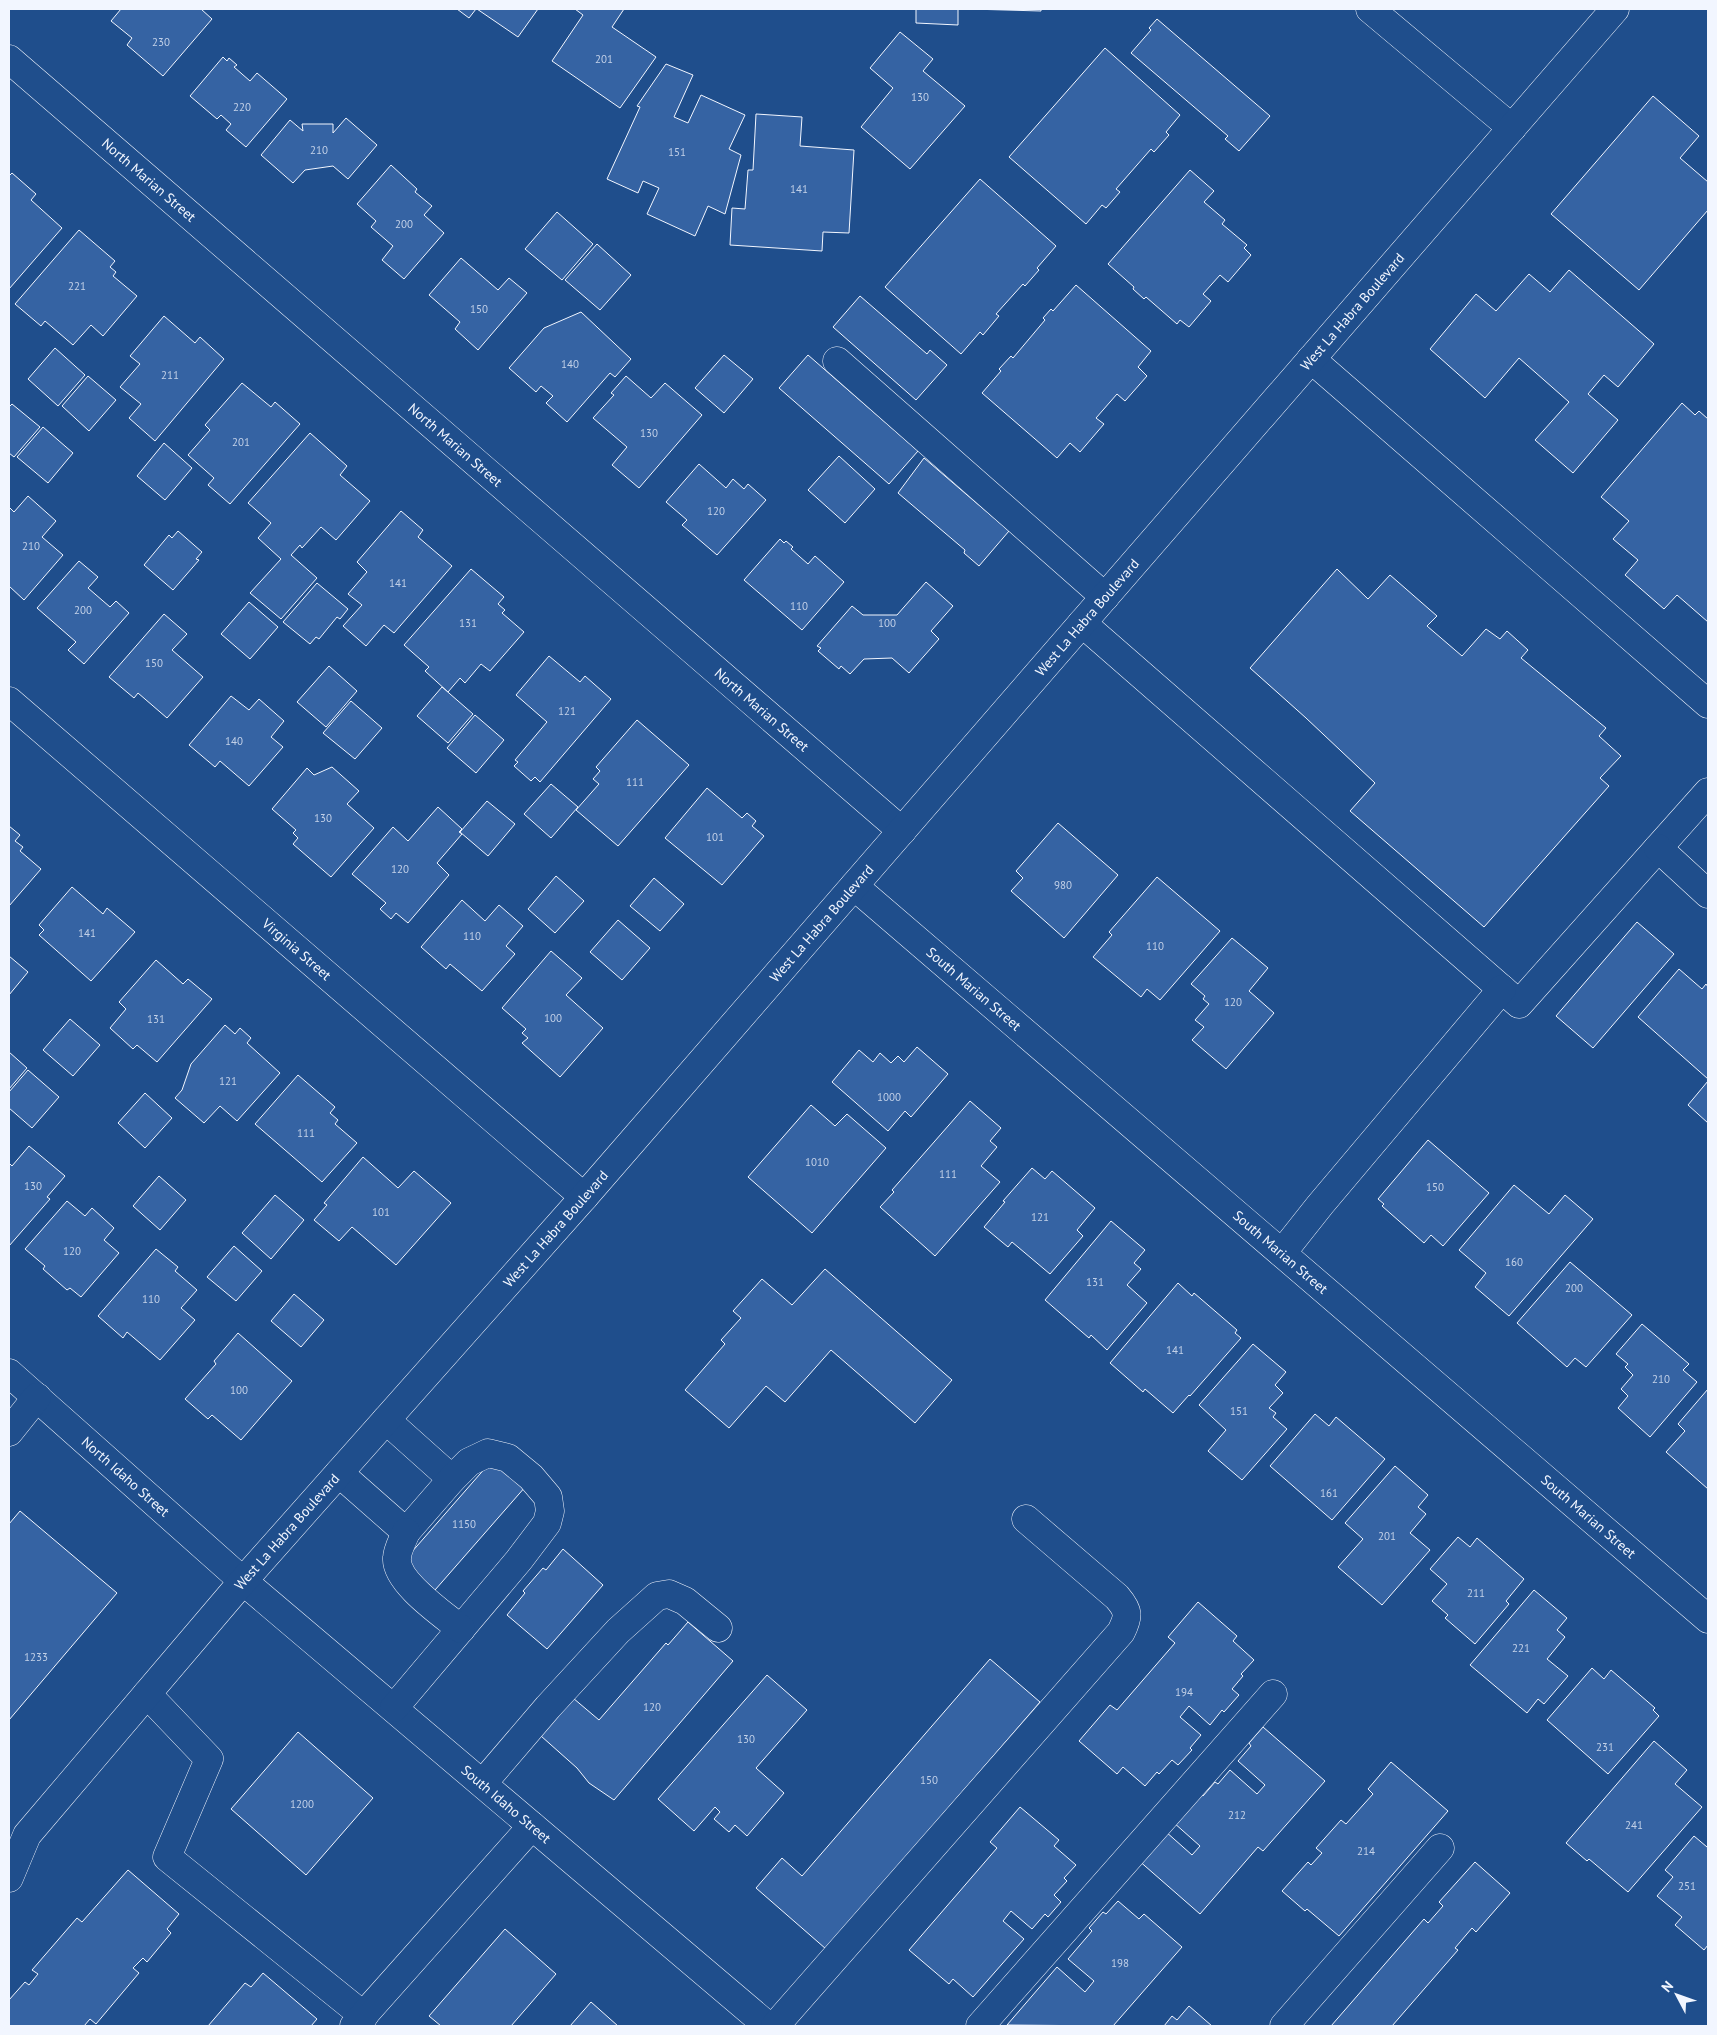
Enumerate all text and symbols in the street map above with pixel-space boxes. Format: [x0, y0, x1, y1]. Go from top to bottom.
house number: 230 [152, 35, 170, 49]
house number: 201 [595, 52, 613, 66]
house number: 130 [911, 90, 929, 104]
house number: 220 [233, 100, 251, 114]
street label: North Marian Street [98, 134, 200, 226]
house number: 210 [310, 143, 328, 157]
house number: 151 [668, 145, 686, 159]
house number: 141 [790, 182, 808, 196]
house number: 200 [395, 217, 413, 231]
street label: West La Habra Boulevard [1297, 249, 1408, 374]
house number: 221 [68, 279, 86, 293]
house number: 150 [470, 302, 488, 316]
house number: 140 [561, 357, 579, 371]
house number: 211 [161, 368, 179, 382]
street label: North Marian Street [404, 399, 506, 491]
house number: 130 [640, 426, 658, 440]
house number: 201 [232, 435, 250, 449]
house number: 120 [707, 504, 725, 518]
house number: 210 [22, 539, 40, 553]
street label: West La Habra Boulevard [1031, 555, 1143, 680]
house number: 141 [389, 576, 407, 590]
house number: 110 [790, 599, 808, 613]
house number: 200 [74, 603, 92, 617]
house number: 131 [459, 616, 477, 630]
house number: 100 [878, 616, 896, 630]
house number: 150 [145, 656, 163, 670]
street label: North Marian Street [711, 664, 813, 756]
house number: 121 [558, 704, 576, 718]
house number: 140 [225, 734, 243, 748]
house number: 111 [626, 775, 644, 789]
house number: 130 [314, 811, 332, 825]
house number: 101 [706, 830, 724, 844]
street label: West La Habra Boulevard [766, 861, 877, 986]
house number: 120 [391, 862, 409, 876]
house number: 980 [1054, 878, 1072, 892]
street label: Virginia Street [258, 914, 335, 984]
house number: 141 [78, 926, 96, 940]
house number: 110 [463, 929, 481, 943]
house number: 110 [1146, 939, 1164, 953]
street label: South Marian Street [923, 943, 1025, 1035]
house number: 120 [1224, 995, 1242, 1009]
house number: 100 [544, 1011, 562, 1025]
house number: 131 [147, 1012, 165, 1026]
house number: 121 [219, 1074, 237, 1088]
house number: 1000 [877, 1090, 901, 1104]
house number: 111 [297, 1126, 315, 1140]
house number: 1010 [805, 1155, 829, 1169]
street label: West La Habra Boulevard [499, 1167, 612, 1291]
house number: 111 [939, 1167, 957, 1181]
house number: 130 [24, 1179, 42, 1193]
house number: 150 [1426, 1180, 1444, 1194]
house number: 101 [372, 1205, 390, 1219]
street label: South Marian Street [1229, 1206, 1332, 1298]
house number: 121 [1031, 1210, 1049, 1224]
house number: 120 [63, 1244, 81, 1258]
house number: 160 [1505, 1255, 1523, 1269]
house number: 131 [1086, 1275, 1104, 1289]
house number: 200 [1565, 1281, 1583, 1295]
house number: 110 [142, 1292, 160, 1306]
house number: 141 [1166, 1343, 1184, 1357]
house number: 210 [1652, 1372, 1670, 1386]
house number: 100 [230, 1383, 248, 1397]
house number: 151 [1230, 1404, 1248, 1418]
street label: North Idaho Street [78, 1433, 173, 1521]
street label: West La Habra Boulevard [230, 1470, 343, 1594]
street label: South Marian Street [1537, 1471, 1640, 1562]
house number: 161 [1320, 1486, 1338, 1500]
house number: 1150 [452, 1517, 476, 1531]
house number: 201 [1378, 1529, 1396, 1543]
house number: 211 [1467, 1586, 1485, 1600]
house number: 221 [1512, 1641, 1530, 1655]
house number: 1233 [24, 1650, 48, 1664]
house number: 194 [1175, 1685, 1193, 1699]
house number: 120 [643, 1700, 661, 1714]
house number: 130 [737, 1732, 755, 1746]
house number: 231 [1596, 1740, 1614, 1754]
street label: South Idaho Street [458, 1761, 555, 1847]
house number: 150 [920, 1773, 938, 1787]
house number: 1200 [290, 1797, 314, 1811]
house number: 212 [1228, 1808, 1246, 1822]
house number: 241 [1625, 1818, 1643, 1832]
house number: 214 [1357, 1844, 1375, 1858]
house number: 251 [1678, 1879, 1696, 1893]
house number: 198 [1111, 1956, 1129, 1970]
north arrow [1652, 1970, 1702, 2020]
text: N [1657, 1977, 1677, 1996]

